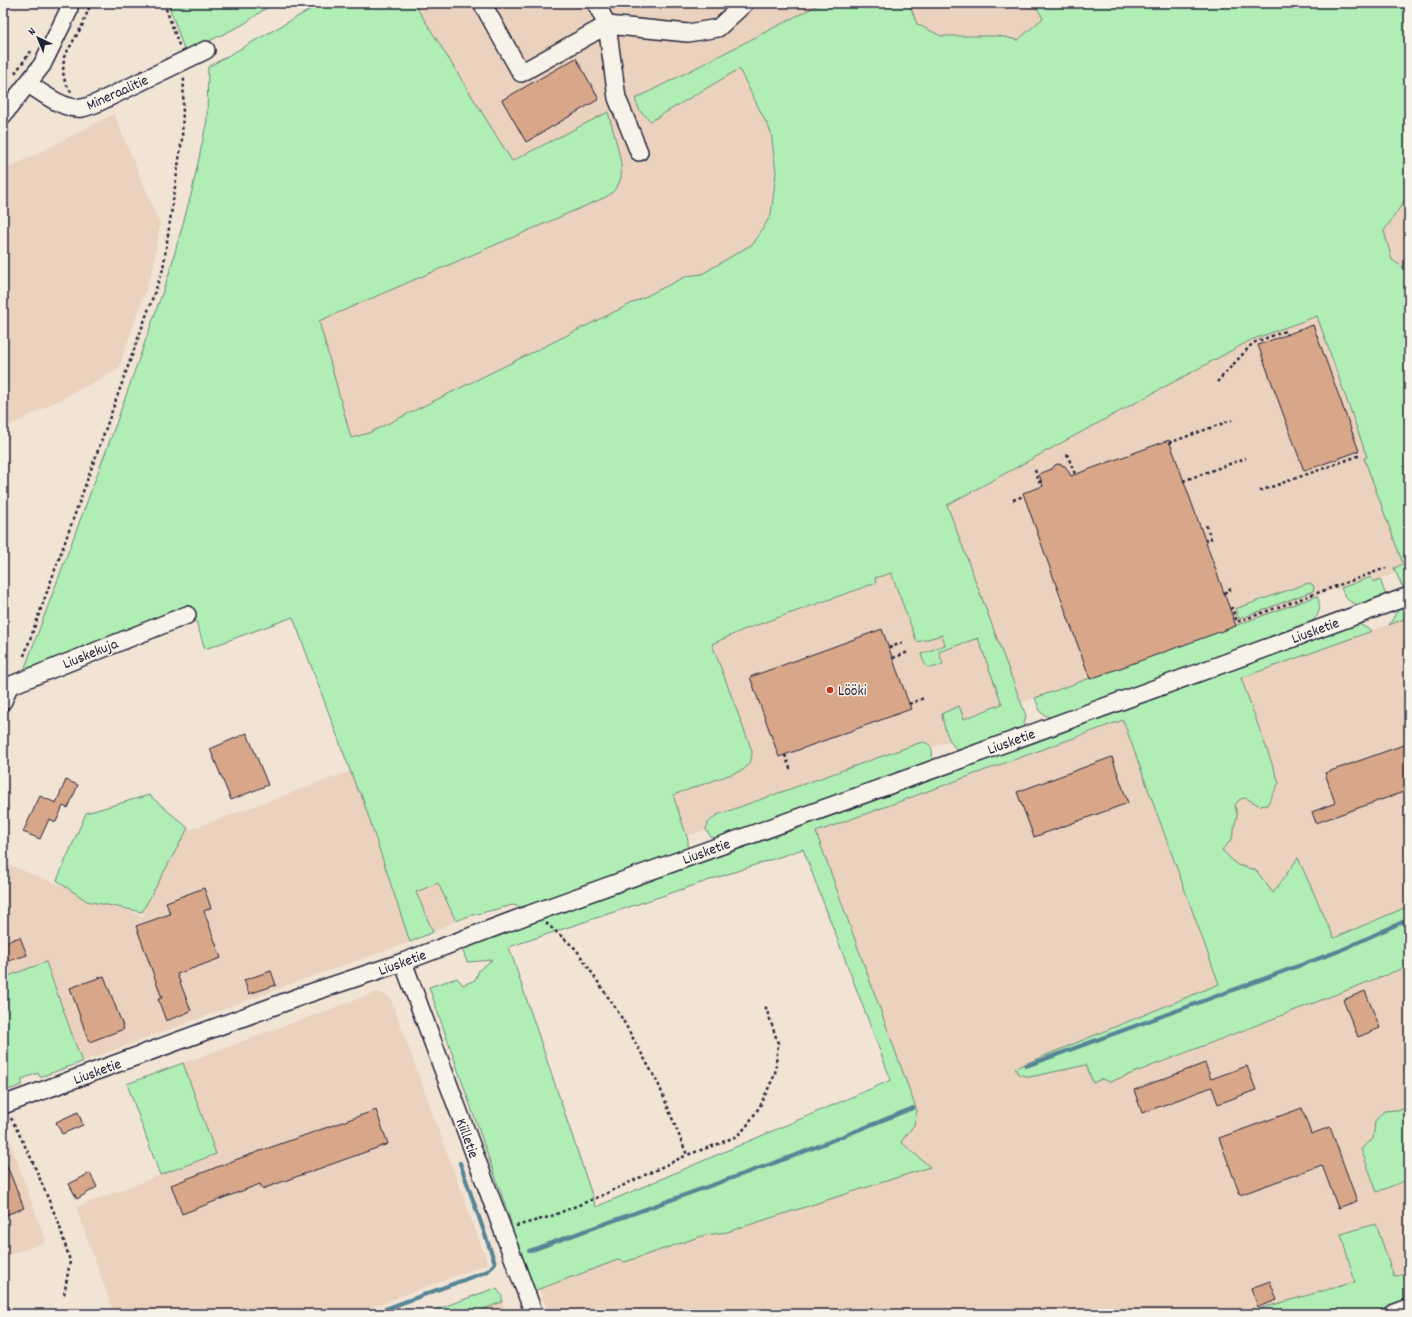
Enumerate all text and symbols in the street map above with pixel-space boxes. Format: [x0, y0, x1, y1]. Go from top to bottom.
north arrow [18, 18, 58, 58]
text: N [25, 24, 40, 40]
street label: Mineraalitie [83, 70, 153, 117]
street label: Liusketie [1289, 613, 1343, 651]
street label: Liuskekuja [60, 633, 123, 676]
place label: Lööki [838, 681, 867, 703]
marker: Lööki [825, 685, 835, 695]
street label: Liusketie [985, 724, 1039, 762]
street label: Liusketie [680, 834, 734, 872]
street label: Liusketie [376, 945, 430, 983]
street label: Liusketie [71, 1054, 125, 1092]
street label: Kiilletie [449, 1116, 484, 1162]

